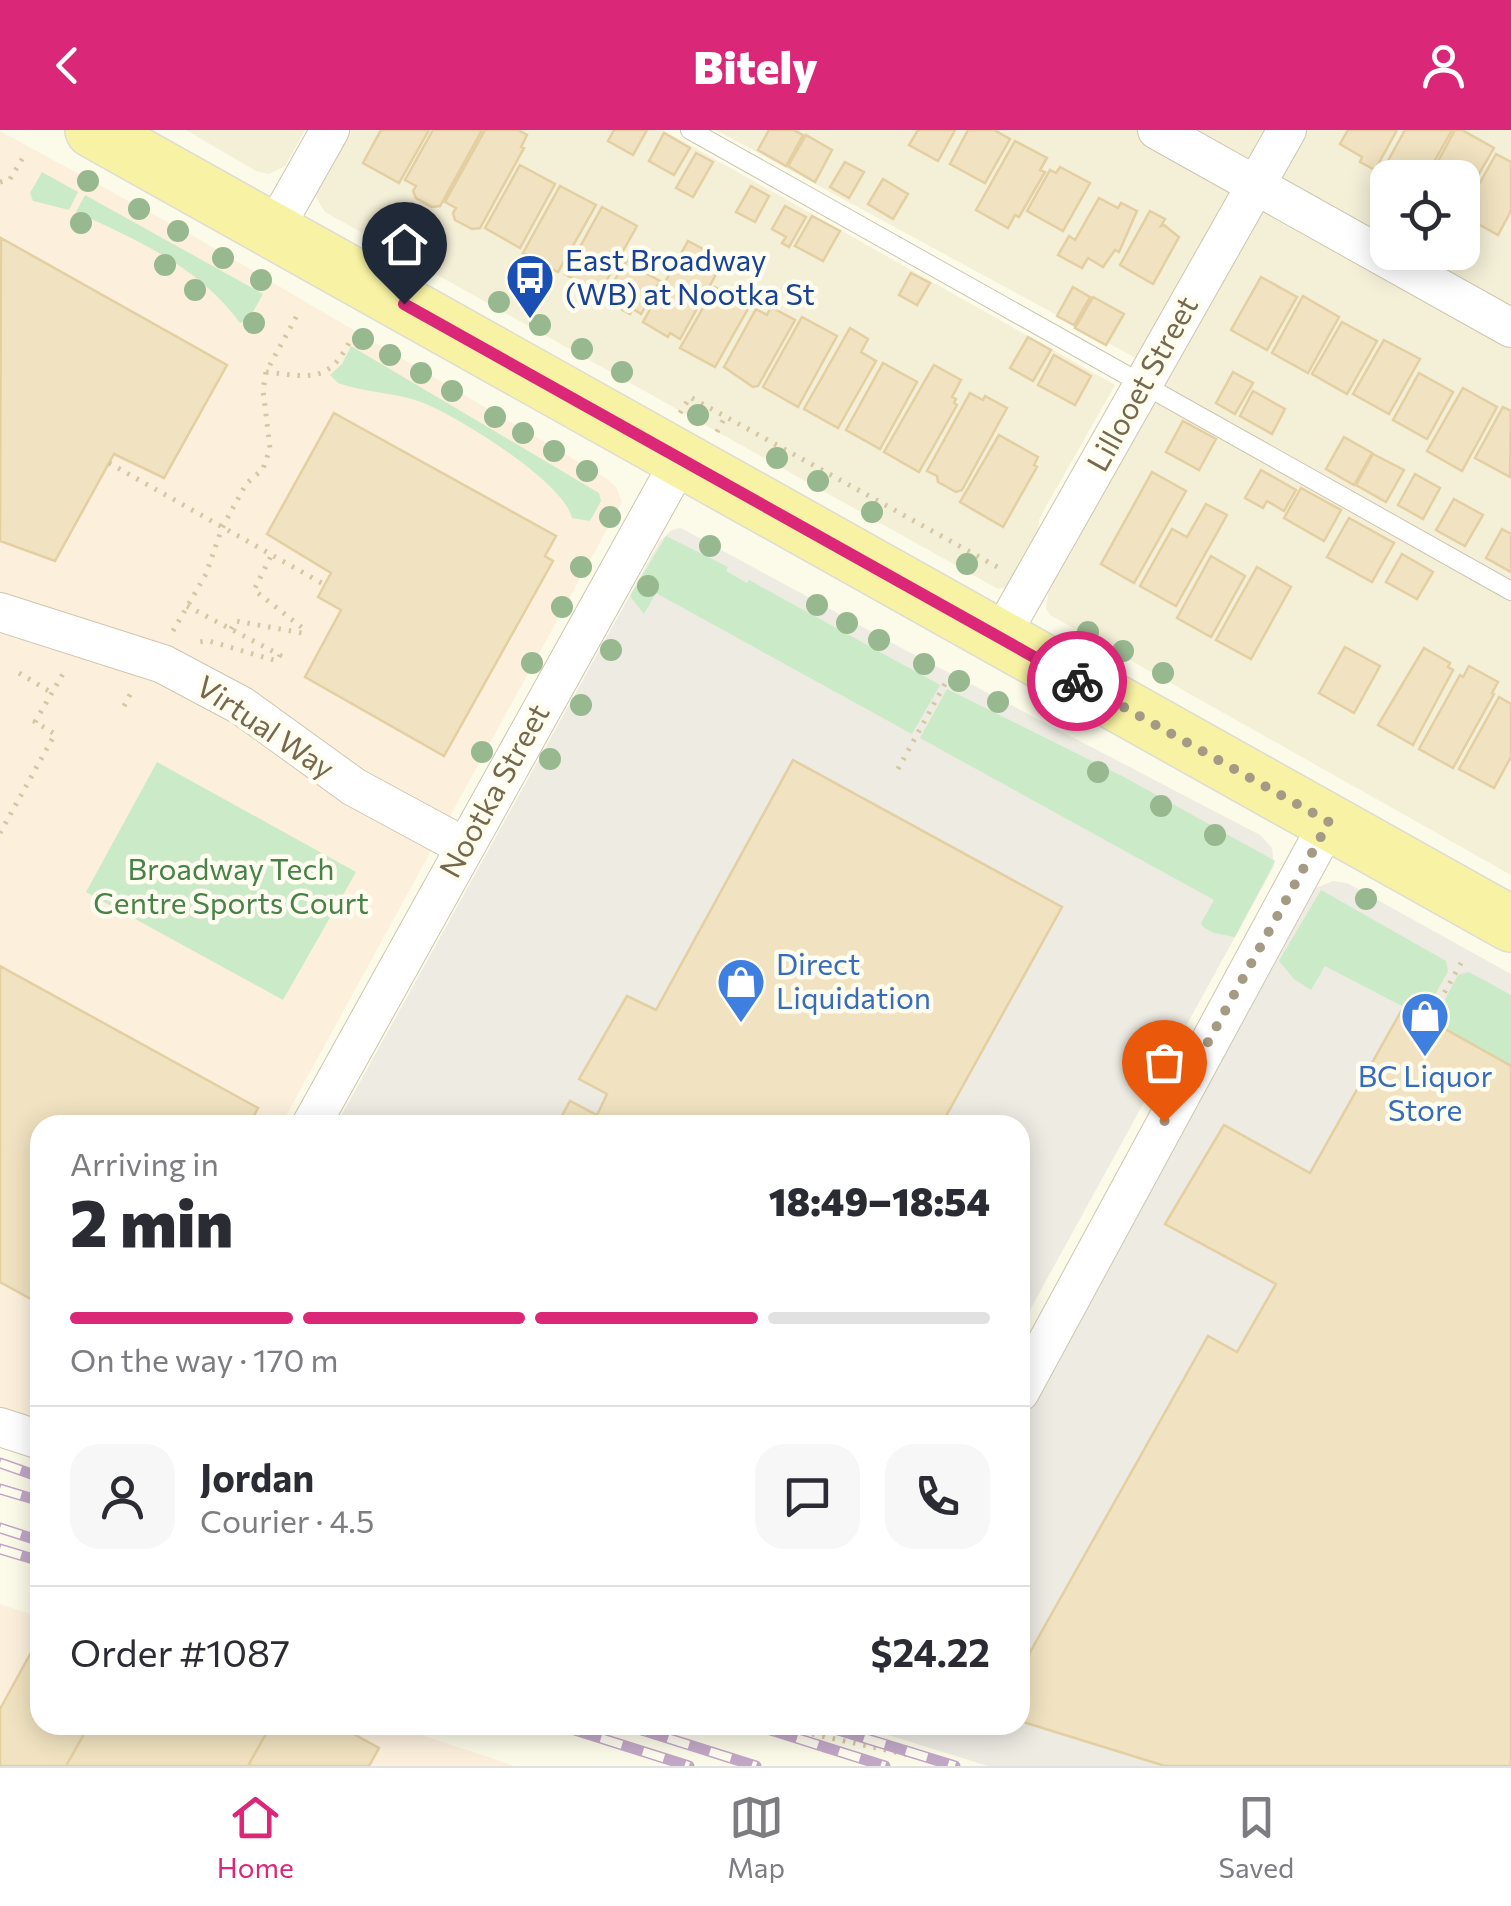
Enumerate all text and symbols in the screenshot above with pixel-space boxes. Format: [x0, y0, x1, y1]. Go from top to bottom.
icon: back [40, 38, 95, 93]
text: Bitely [693, 38, 818, 93]
icon: person [1416, 38, 1471, 93]
map controls [1370, 160, 1480, 270]
button: locate [1370, 160, 1480, 270]
pin [362, 202, 447, 305]
icon: home [377, 217, 432, 272]
place label: East Broadway (WB) at Nootka St [565, 240, 815, 311]
bus stop icon: East Broadway (WB) at Nootka St [504, 252, 556, 320]
street label: Lillooet Street [1078, 289, 1204, 477]
courier [1027, 631, 1127, 731]
icon: bike [1050, 654, 1105, 709]
street label: Virtual Way [190, 666, 342, 786]
street label: Nootka Street [430, 696, 556, 883]
park label: Broadway Tech Centre Sports Court [93, 849, 369, 920]
place label: Direct Liquidation [776, 944, 931, 1015]
shop icon: Direct Liquidation [715, 956, 767, 1024]
shop icon: BC Liquor Store [1399, 990, 1451, 1058]
pin [1122, 1020, 1207, 1123]
icon: bag [1137, 1035, 1192, 1090]
place label: BC Liquor Store [1358, 1056, 1492, 1127]
text: Arriving in [70, 1143, 219, 1183]
text: 18:49–18:54 [769, 1177, 990, 1224]
text: 2 min [70, 1181, 233, 1260]
text: On the way · 170 m [70, 1339, 339, 1379]
button: person [70, 1444, 175, 1549]
button: chat [755, 1444, 860, 1549]
button: phone [885, 1444, 990, 1549]
text: Jordan [200, 1453, 314, 1500]
text: Courier · 4.5 [200, 1500, 374, 1540]
text: Order #1087 [70, 1628, 290, 1675]
text: $24.22 [871, 1628, 990, 1675]
tab: Home [217, 1790, 294, 1884]
tab: Map [727, 1790, 785, 1884]
tab: Saved [1219, 1790, 1294, 1884]

